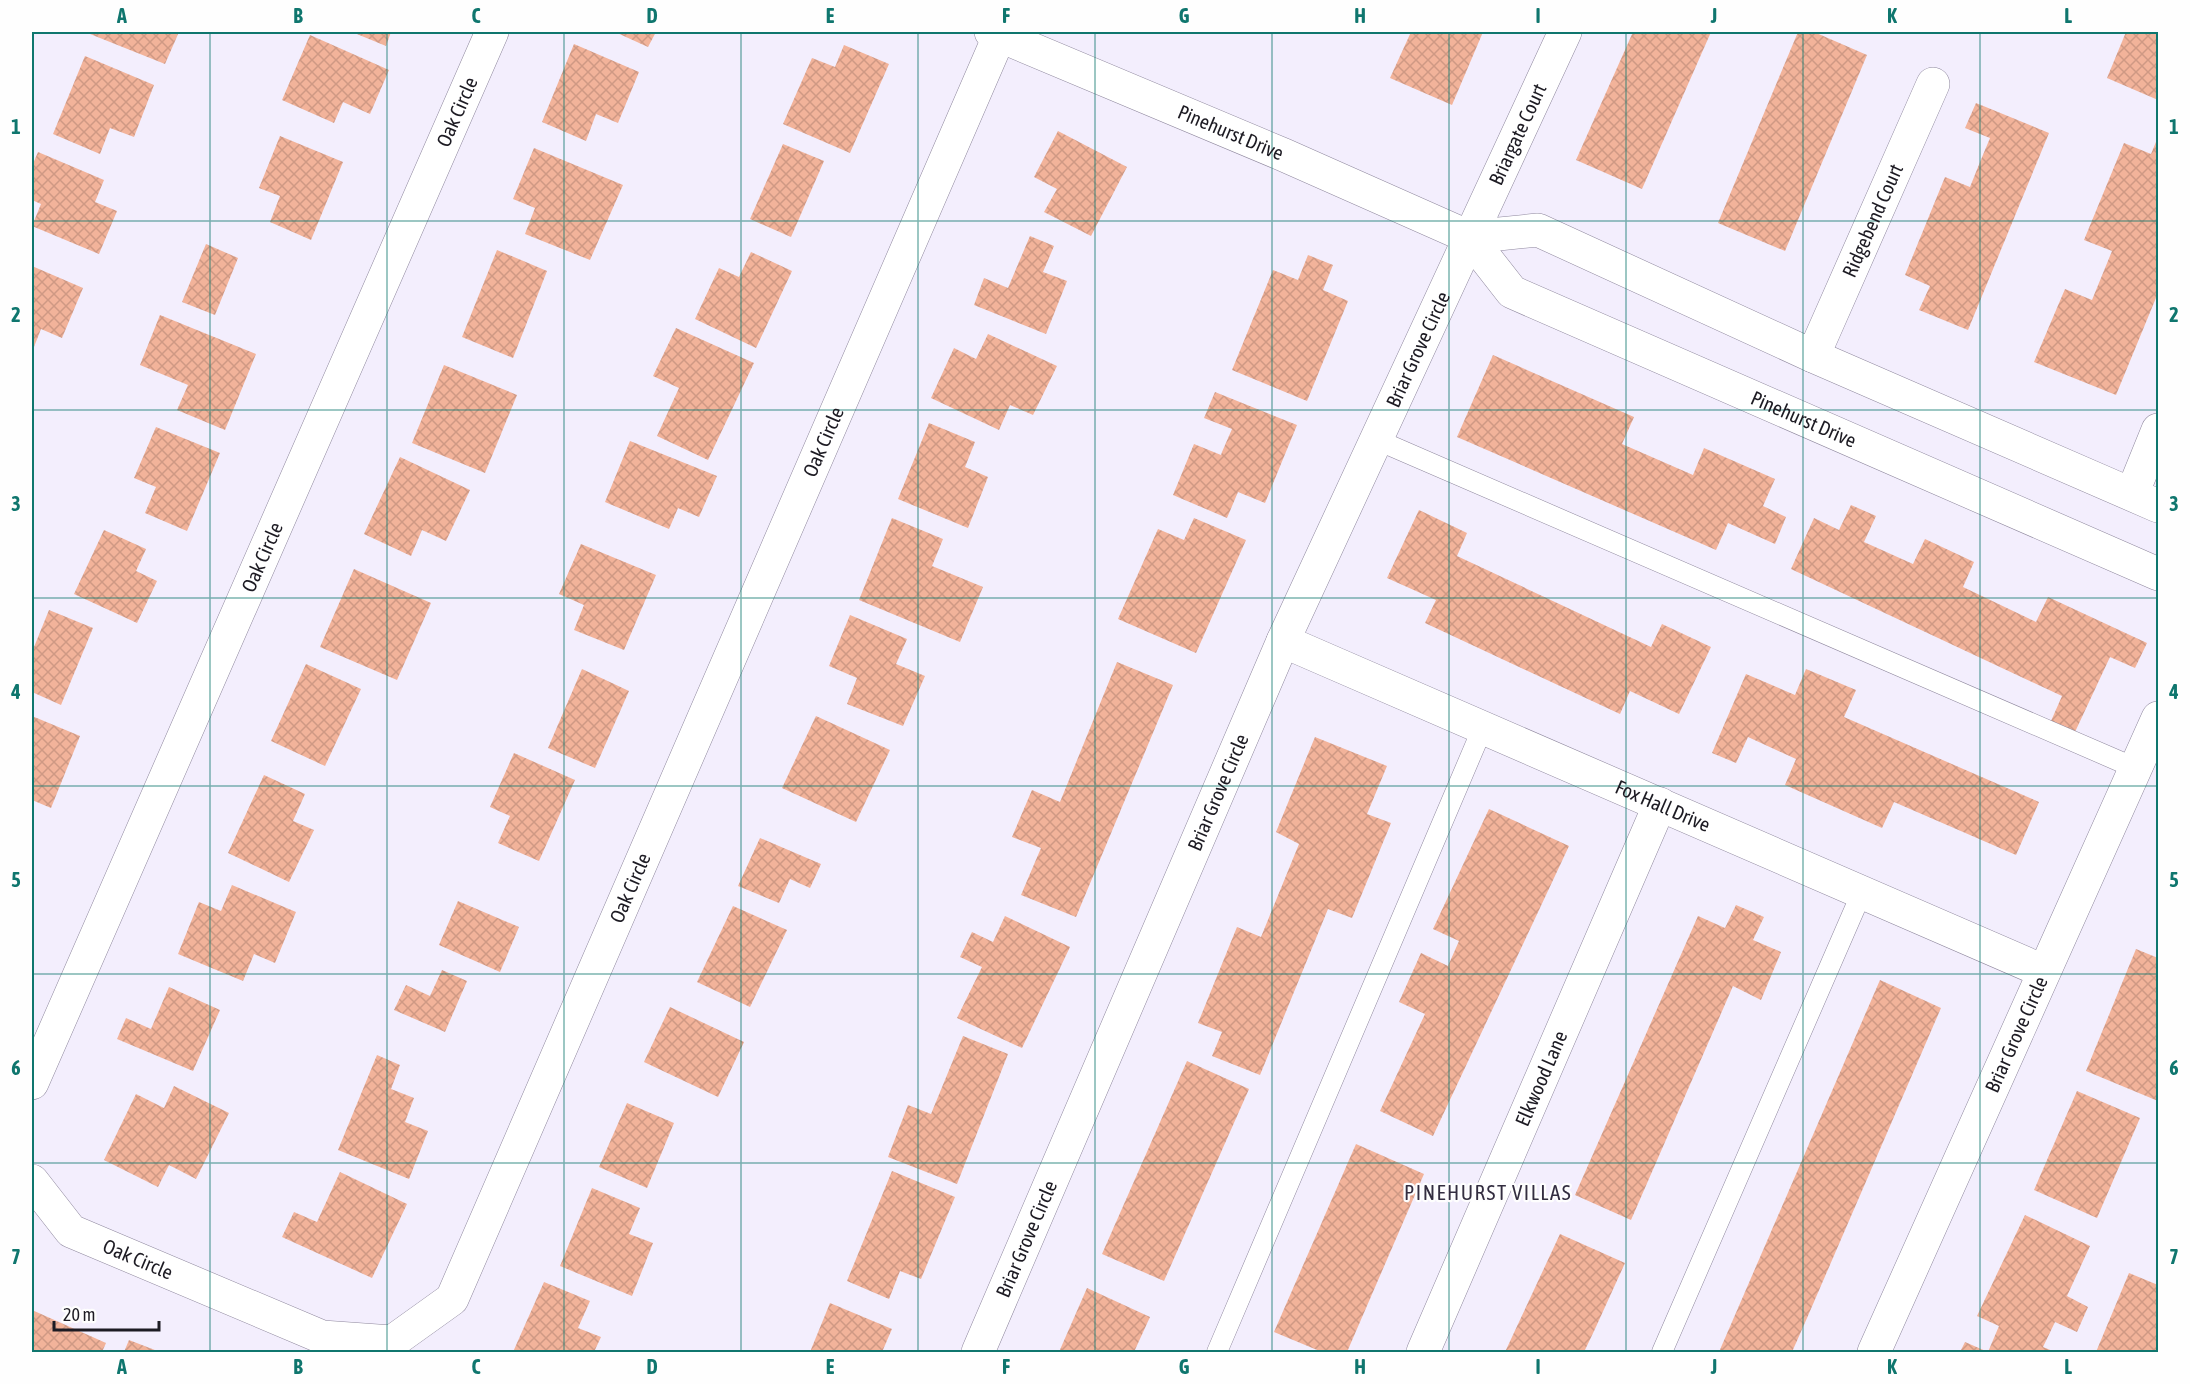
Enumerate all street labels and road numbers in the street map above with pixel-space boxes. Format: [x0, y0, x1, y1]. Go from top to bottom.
street label: Oak Circle [431, 73, 482, 150]
street label: Briargate Court [1484, 80, 1551, 188]
street label: Pinehurst Drive [1175, 100, 1287, 165]
street label: Ridgebend Court [1837, 160, 1907, 281]
street label: Briar Grove Circle [1381, 288, 1454, 411]
street label: Pinehurst Drive [1748, 386, 1860, 452]
street label: Oak Circle [798, 403, 848, 480]
street label: Oak Circle [236, 519, 287, 595]
street label: Briar Grove Circle [1182, 730, 1253, 854]
street label: Fox Hall Drive [1612, 775, 1714, 836]
street label: Oak Circle [605, 849, 655, 926]
street label: Briar Grove Circle [1980, 973, 2052, 1096]
street label: Elkwood Lane [1510, 1027, 1571, 1129]
street label: Briar Grove Circle [991, 1177, 1061, 1301]
street label: Oak Circle [100, 1234, 176, 1284]

